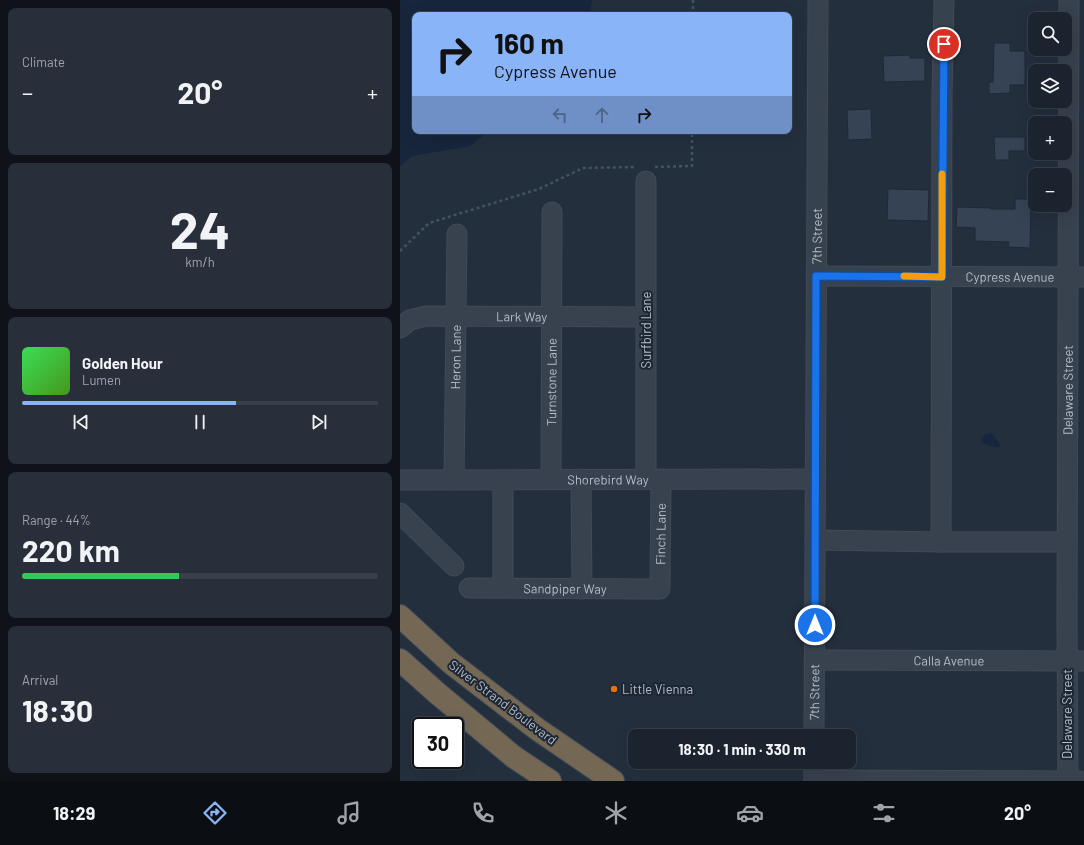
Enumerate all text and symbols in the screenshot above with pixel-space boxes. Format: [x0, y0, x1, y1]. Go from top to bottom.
map controls [1028, 12, 1072, 212]
button: search [1028, 12, 1072, 56]
text: 160 m [494, 26, 564, 60]
pin [927, 27, 961, 61]
icon: right [428, 28, 480, 80]
icon: arrive [933, 33, 955, 55]
text: Climate [22, 54, 65, 70]
text: Cypress Avenue [494, 60, 617, 82]
button: layers [1028, 64, 1072, 108]
text: 20° [177, 74, 223, 110]
text: − [22, 79, 33, 105]
text: + [367, 79, 378, 105]
icon: left [549, 104, 571, 126]
icon: ahead [591, 104, 613, 126]
icon: right [633, 104, 655, 126]
button: + [1028, 116, 1072, 160]
button: − [1028, 168, 1072, 212]
text: 24 [170, 197, 230, 259]
street label: 7th Street [809, 208, 825, 264]
text: km/h [185, 254, 215, 270]
street label: Cypress Avenue [966, 269, 1055, 285]
street label: Surfbird Lane [638, 292, 654, 368]
street label: Lark Way [496, 308, 547, 325]
street label: Heron Lane [447, 324, 464, 389]
street label: Turnstone Lane [543, 338, 560, 426]
street label: Delaware Street [1060, 345, 1076, 435]
text: Golden Hour [82, 354, 163, 372]
text: Lumen [82, 372, 121, 388]
icon: previous [70, 411, 92, 433]
icon: pause [189, 411, 211, 433]
icon: next [308, 411, 330, 433]
street label: Shorebird Way [567, 471, 649, 488]
street label: Finch Lane [652, 503, 669, 565]
text: Range · 44% [22, 512, 91, 528]
text: 220 km [22, 532, 120, 568]
street label: Sandpiper Way [523, 580, 607, 597]
position arrow [794, 604, 836, 646]
street label: Calla Avenue [913, 652, 985, 669]
street label: Silver Strand Boulevard [446, 656, 560, 748]
street label: 7th Street [806, 664, 822, 720]
street label: Delaware Street [1059, 669, 1075, 759]
text: Arrival [22, 672, 58, 688]
place label: Little Vienna [622, 681, 693, 697]
marker: Little Vienna [609, 684, 619, 694]
text: 18:30 [22, 692, 93, 728]
speed limit sign: 30 [412, 717, 464, 769]
text: 18:30 · 1 min · 330 m [678, 740, 806, 758]
icon: directions [201, 799, 229, 827]
icon: music [335, 799, 363, 827]
icon: phone [469, 799, 497, 827]
icon: climate [602, 799, 630, 827]
icon: car [736, 799, 764, 827]
icon: filters [870, 799, 898, 827]
text: 18:29 [53, 802, 95, 824]
text: 20° [1004, 802, 1031, 824]

